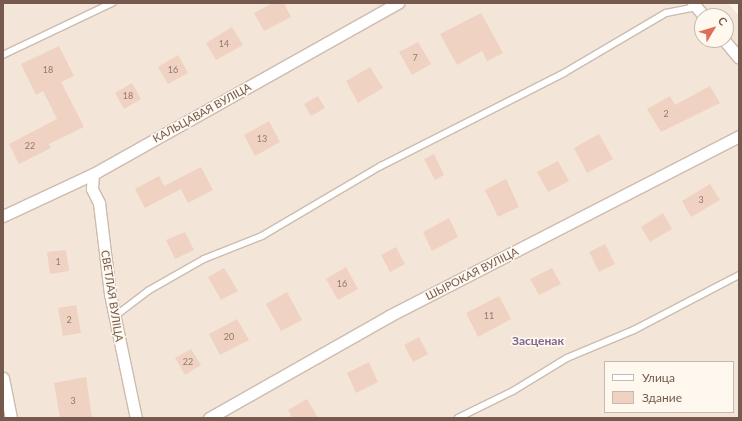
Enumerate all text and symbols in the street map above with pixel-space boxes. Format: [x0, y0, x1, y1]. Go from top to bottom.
north arrow [694, 8, 734, 48]
text: С [716, 14, 730, 28]
house number: 14 [219, 39, 229, 49]
house number: 7 [412, 53, 418, 63]
house number: 18 [43, 65, 53, 75]
house number: 16 [168, 65, 178, 75]
street label: КАЛЬЦАВАЯ ВУЛІЦА [150, 80, 254, 146]
house number: 18 [123, 91, 133, 101]
house number: 2 [663, 109, 669, 119]
house number: 13 [257, 134, 267, 144]
house number: 22 [25, 141, 35, 151]
house number: 3 [698, 195, 704, 205]
street label: ШЫРОКАЯ ВУЛІЦА [423, 245, 521, 303]
street label: СВЕТЛАЯ ВУЛІЦА [98, 249, 126, 343]
house number: 1 [55, 257, 61, 267]
house number: 16 [337, 279, 347, 289]
house number: 11 [484, 311, 494, 321]
house number: 2 [66, 315, 72, 325]
house number: 20 [224, 332, 234, 342]
district label: Засценак [512, 334, 564, 348]
house number: 22 [183, 357, 193, 367]
legend [604, 361, 734, 413]
text: Улица [642, 370, 675, 385]
text: Здание [642, 390, 682, 405]
house number: 3 [70, 396, 76, 406]

